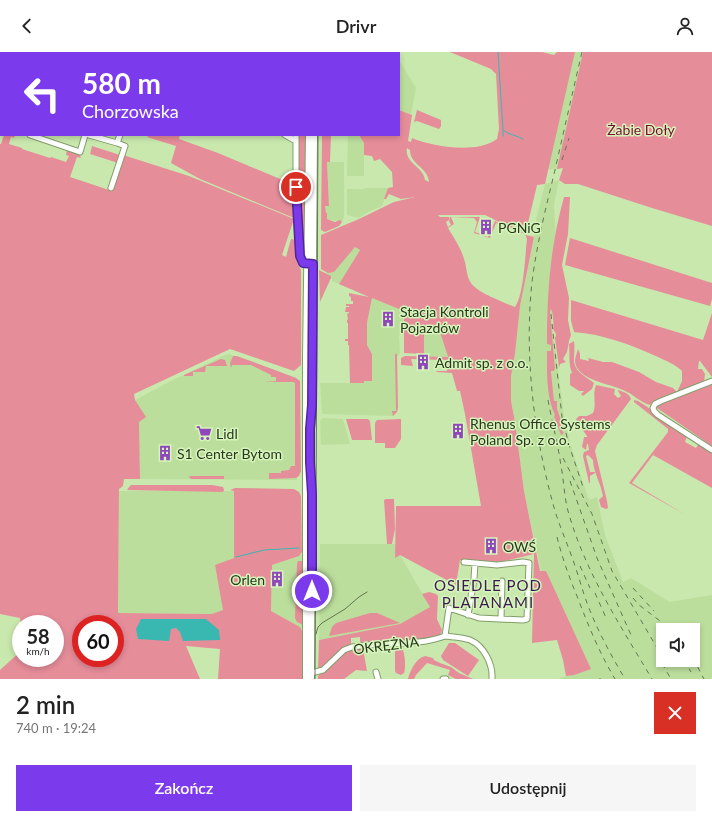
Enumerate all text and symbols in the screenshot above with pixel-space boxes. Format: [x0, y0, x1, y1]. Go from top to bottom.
icon: back [16, 15, 38, 37]
text: Drivr [336, 15, 376, 37]
icon: person [674, 15, 696, 37]
text: 580 m [82, 66, 161, 100]
icon: left [16, 68, 68, 120]
text: Chorzowska [82, 100, 179, 122]
park label: Żabie Doły [607, 121, 676, 138]
pin [279, 170, 313, 204]
icon: arrive [285, 176, 307, 198]
building icon: PGNiG [477, 218, 495, 236]
place label: PGNiG [498, 219, 541, 236]
place label: Stacja Kontroli Pojazdów [400, 303, 489, 336]
building icon: Stacja Kontroli Pojazdów [379, 310, 397, 328]
building icon: Admit sp. z o.o. [414, 353, 432, 371]
place label: Admit sp. z o.o. [435, 354, 529, 371]
place label: Rhenus Office Systems Poland Sp. z o.o. [470, 415, 611, 448]
building icon: Rhenus Office Systems Poland Sp. z o.o. [449, 422, 467, 440]
supermarket icon: Lidl [195, 424, 213, 442]
place label: Lidl [216, 425, 238, 442]
building icon: S1 Center Bytom [156, 444, 174, 462]
place label: S1 Center Bytom [177, 445, 282, 462]
building icon: OWŚ [482, 537, 500, 555]
place label: OWŚ [503, 538, 536, 555]
building icon: Orlen [268, 570, 286, 588]
position arrow [291, 570, 333, 612]
place label: Orlen [230, 571, 265, 588]
district label: OSIEDLE POD PLATANAMI [434, 576, 542, 611]
speed limit sign: 60 [72, 615, 124, 667]
map controls [656, 623, 700, 667]
button: sound [656, 623, 700, 667]
text: 58 [26, 624, 50, 648]
street label: OKRĘŻNA [352, 632, 420, 657]
text: km/h [26, 645, 50, 657]
text: 2 min [16, 690, 75, 719]
button: close [654, 692, 696, 734]
text: 740 m · 19:24 [16, 720, 96, 736]
button: Zakończ [16, 765, 352, 811]
button: Udostępnij [360, 765, 696, 811]

